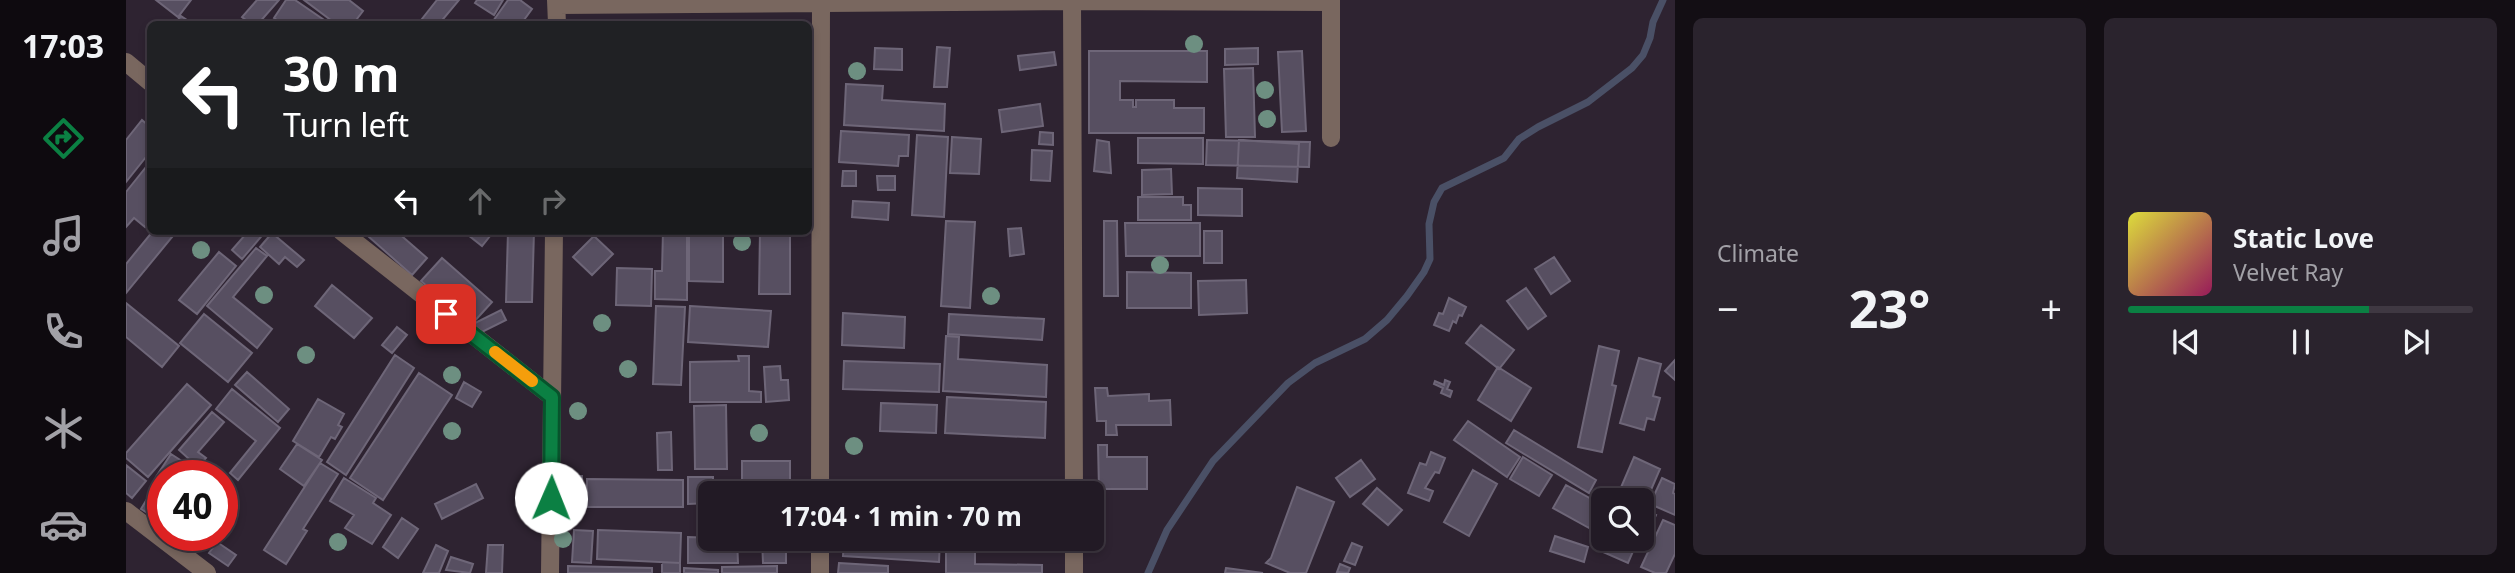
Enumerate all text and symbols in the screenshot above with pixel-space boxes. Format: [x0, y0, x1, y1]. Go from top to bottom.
text: 17:03 [22, 24, 104, 67]
text: 30 m [283, 40, 400, 106]
icon: left [168, 49, 259, 140]
text: Turn left [283, 103, 409, 146]
icon: directions [39, 114, 88, 163]
icon: left [388, 182, 426, 220]
icon: ahead [461, 182, 499, 220]
icon: right [534, 182, 572, 220]
icon: music [39, 211, 88, 260]
text: Static Love [2233, 220, 2374, 256]
text: Climate [1717, 237, 1799, 269]
text: Velvet Ray [2233, 256, 2343, 288]
text: 23° [1849, 272, 1930, 343]
text: − [1717, 282, 1739, 334]
text: + [2040, 282, 2062, 334]
pin [416, 284, 476, 344]
icon: arrive [427, 295, 465, 333]
icon: phone [39, 307, 88, 356]
icon: previous [2167, 323, 2205, 361]
icon: pause [2282, 323, 2320, 361]
icon: next [2397, 323, 2435, 361]
icon: climate [39, 404, 88, 453]
speed limit sign: 40 [147, 460, 238, 551]
position arrow [514, 461, 588, 535]
map controls [1591, 488, 1654, 551]
button: search [1591, 488, 1654, 551]
text: 17:04 · 1 min · 70 m [780, 498, 1022, 534]
icon: car [39, 500, 88, 549]

